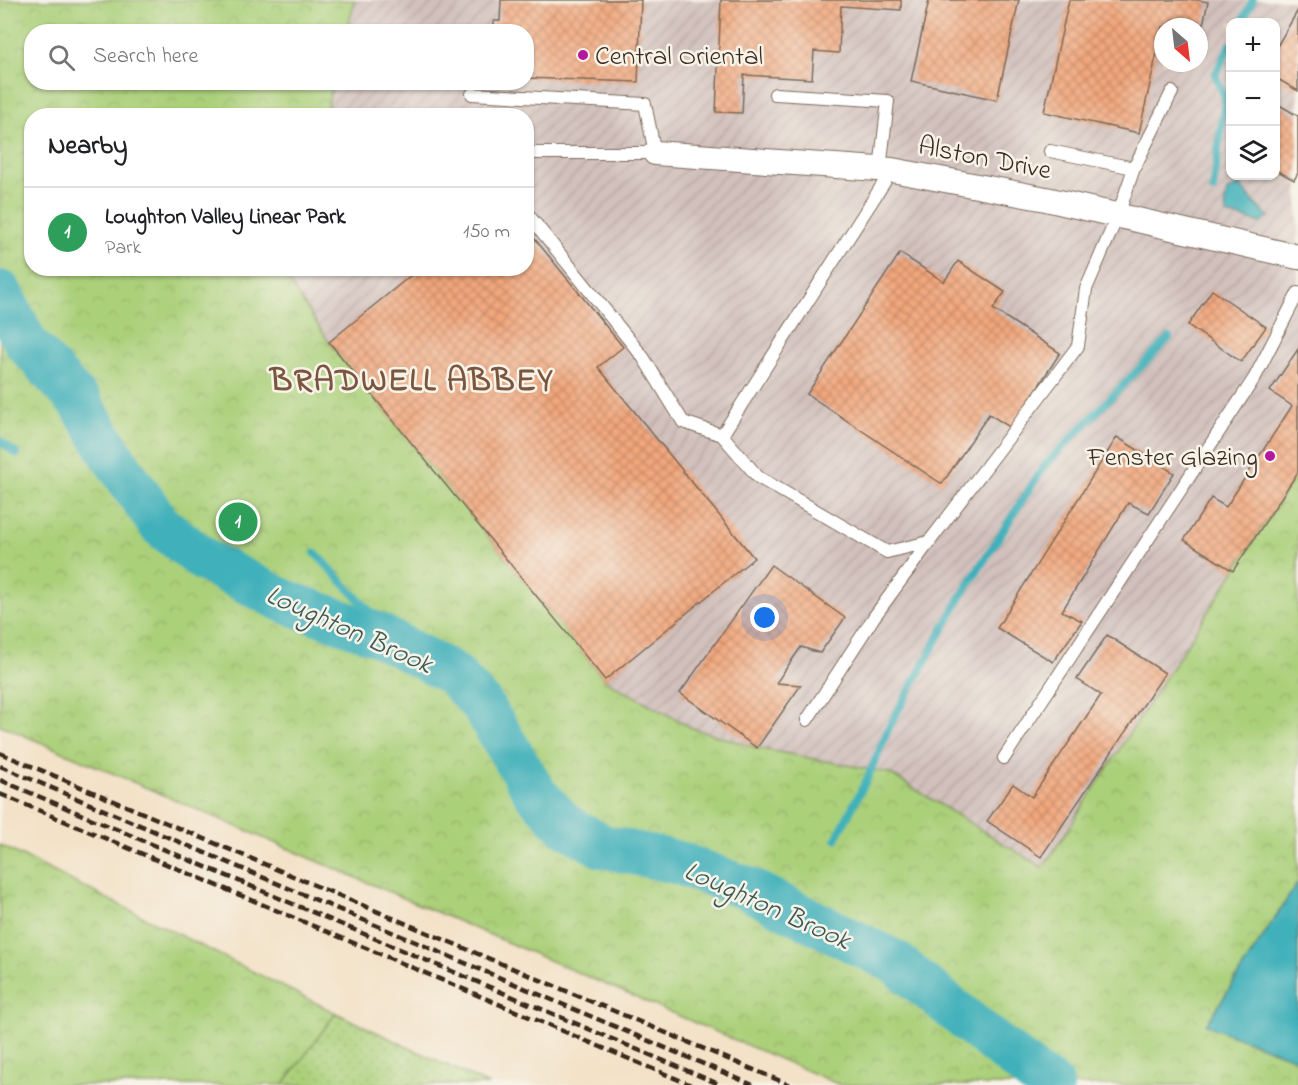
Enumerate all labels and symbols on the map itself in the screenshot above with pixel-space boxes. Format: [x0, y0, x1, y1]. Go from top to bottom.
north arrow [1154, 18, 1208, 72]
place label: Central Oriental [595, 38, 763, 77]
marker: Central Oriental [576, 48, 590, 62]
street label: Alston Drive [915, 127, 1055, 192]
district label: BRADWELL ABBEY [268, 358, 554, 406]
place label: Fenster Glazing [1086, 439, 1258, 478]
marker: Fenster Glazing [1263, 449, 1277, 463]
pin: 1 [218, 500, 258, 544]
water label: Loughton Brook [259, 576, 440, 687]
your location [750, 603, 779, 632]
water label: Loughton Brook [677, 852, 858, 963]

